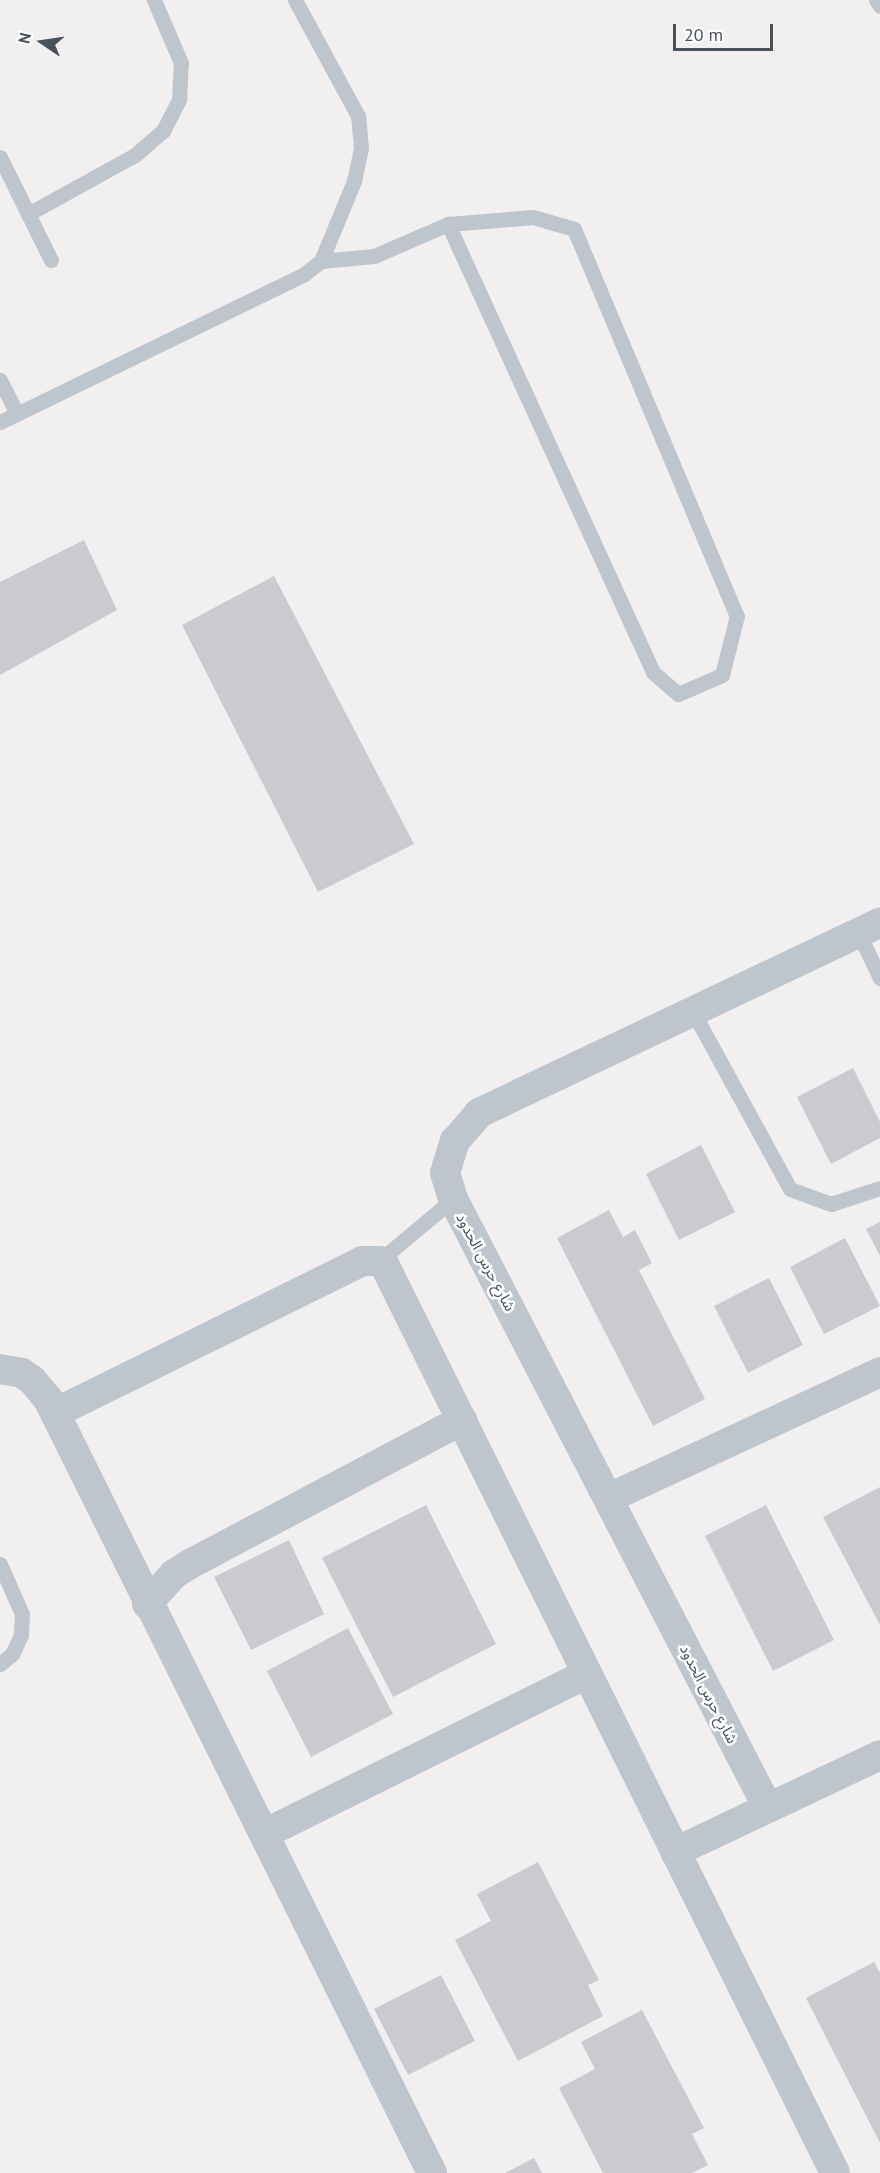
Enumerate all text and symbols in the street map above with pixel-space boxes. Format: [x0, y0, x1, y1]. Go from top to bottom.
north arrow [12, 12, 72, 72]
scale bar [676, 12, 776, 50]
text: 20 m [684, 23, 723, 46]
text: N [14, 31, 35, 45]
street label: شارع حرس الحدود [453, 1210, 519, 1314]
street label: شارع حرس الحدود [676, 1642, 742, 1746]

